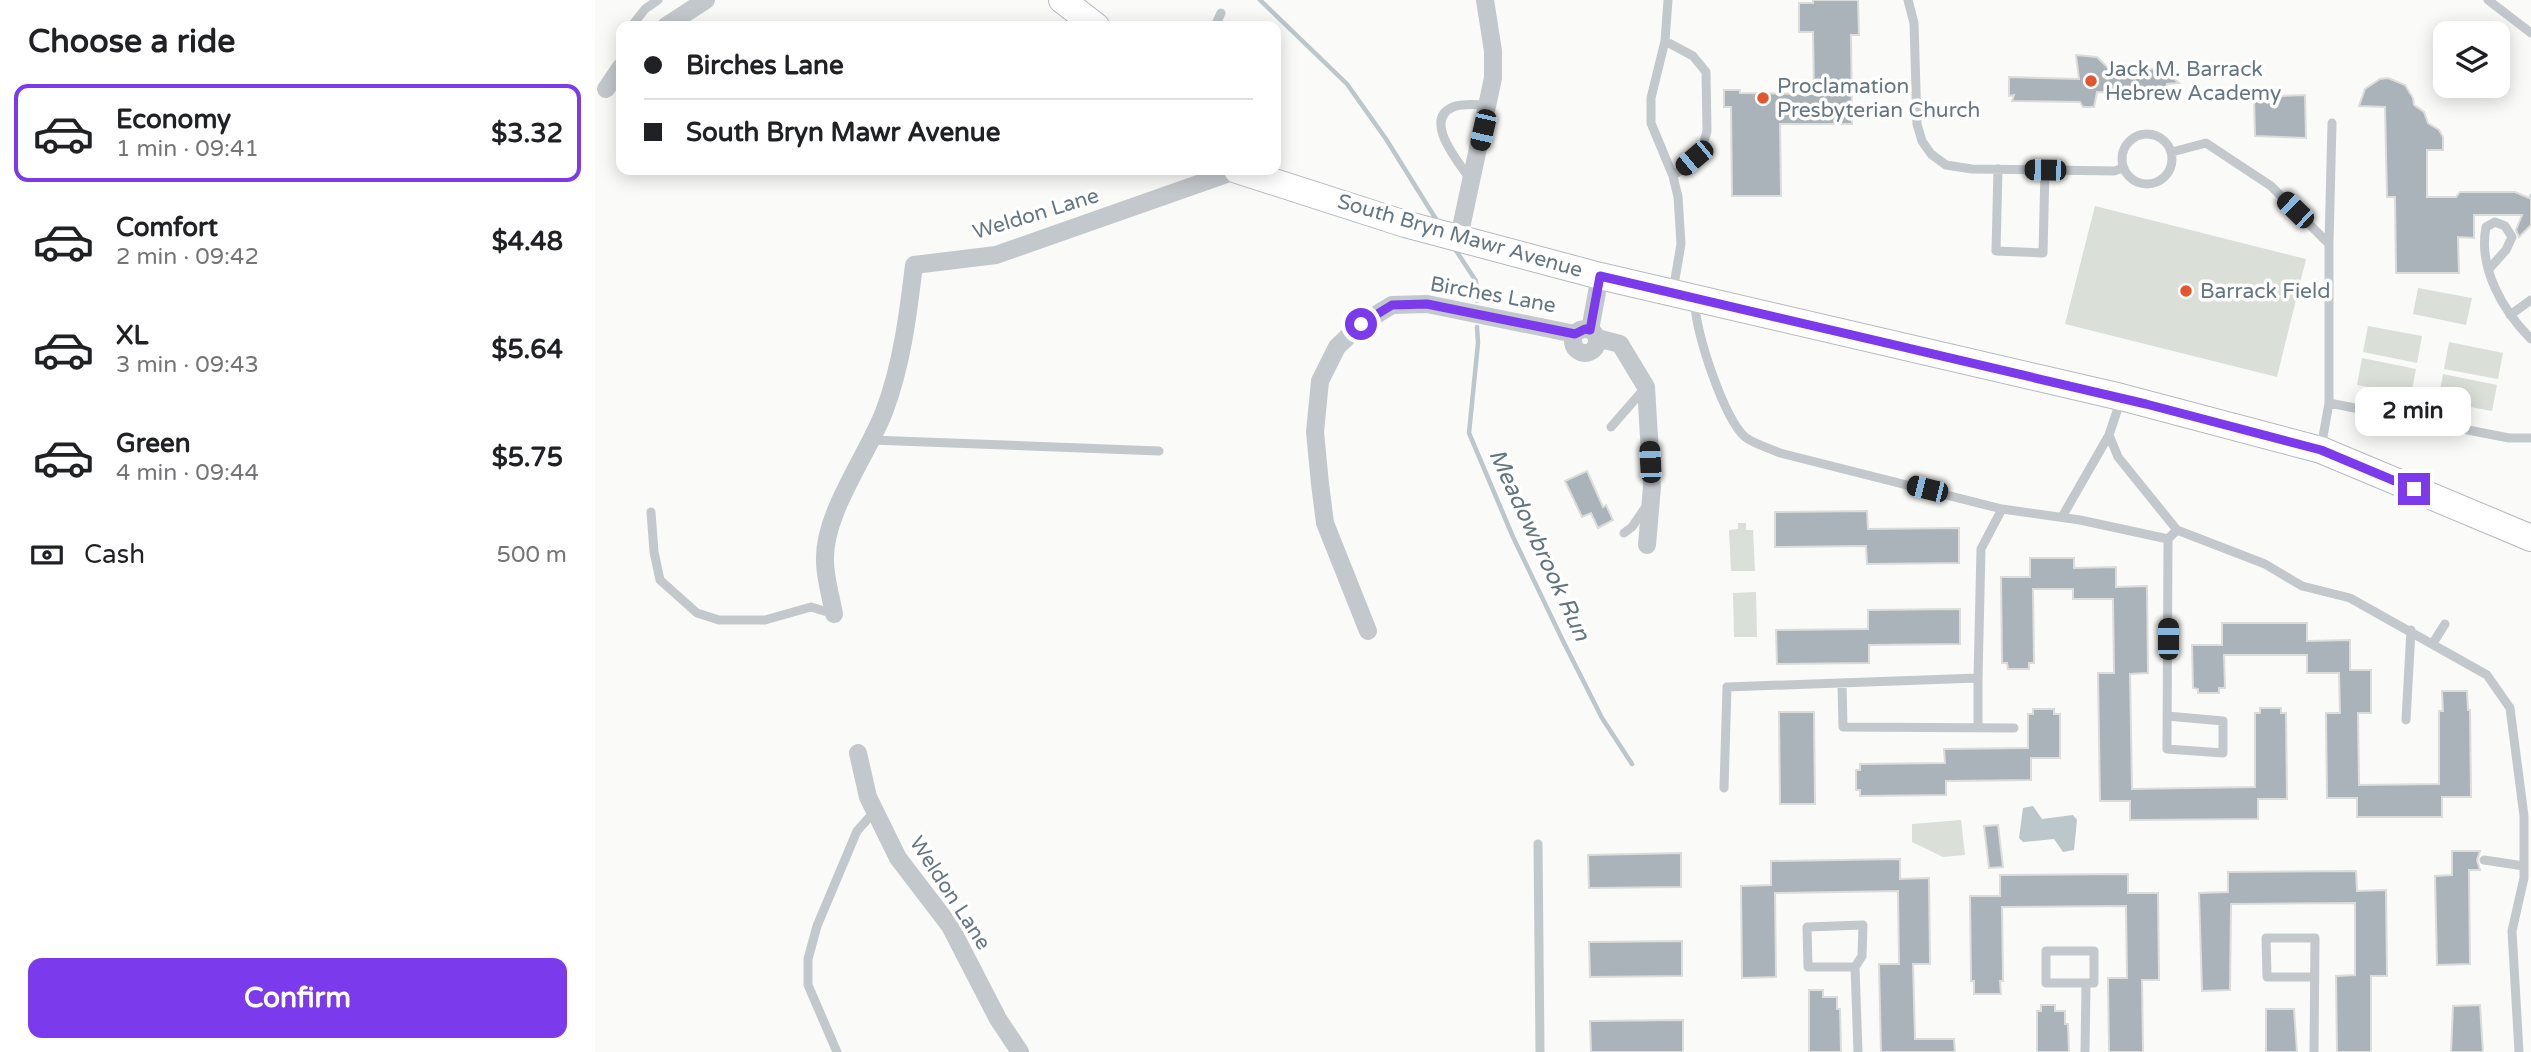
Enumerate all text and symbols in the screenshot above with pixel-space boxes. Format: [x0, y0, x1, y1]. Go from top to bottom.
map controls [2433, 21, 2510, 98]
button: layers [2433, 21, 2510, 98]
text: Choose a ride [28, 23, 235, 61]
text: Birches Lane [686, 50, 844, 81]
place label: Jack M. Barrack Hebrew Academy [2105, 57, 2281, 106]
marker: Jack M. Barrack Hebrew Academy [2083, 73, 2099, 89]
place label: Proclamation Presbyterian Church [1777, 74, 1980, 123]
marker: Proclamation Presbyterian Church [1755, 90, 1771, 106]
icon: car [32, 102, 95, 165]
text: Economy [116, 104, 231, 135]
car [1469, 107, 1498, 153]
text: South Bryn Mawr Avenue [686, 117, 1000, 148]
text: $3.32 [491, 118, 563, 149]
text: 1 min · 09:41 [116, 135, 259, 163]
car [1672, 136, 1717, 180]
car [2024, 159, 2067, 181]
street label: Weldon Lane [970, 183, 1102, 245]
car [2273, 188, 2318, 232]
street label: South Bryn Mawr Avenue [1335, 189, 1586, 283]
icon: car [32, 210, 95, 273]
text: Comfort [116, 212, 218, 243]
text: $4.48 [492, 226, 563, 257]
text: 2 min · 09:42 [116, 243, 259, 271]
street label: Birches Lane [1428, 272, 1558, 318]
place label: Barrack Field [2200, 279, 2330, 304]
marker: Barrack Field [2178, 283, 2194, 299]
route start [1345, 308, 1377, 340]
icon: car [32, 318, 95, 381]
text: XL [116, 320, 148, 351]
text: $5.64 [491, 334, 563, 365]
text: 3 min · 09:43 [116, 351, 259, 379]
callout: 2 min [2356, 388, 2472, 436]
text: 2 min [2382, 397, 2444, 425]
icon: car [32, 426, 95, 489]
text: Green [116, 428, 191, 459]
car [1639, 440, 1662, 484]
text: $5.75 [492, 442, 563, 473]
water label: Meadowbrook Run [1482, 445, 1596, 646]
text: 4 min · 09:44 [116, 459, 259, 487]
route end [2398, 473, 2430, 505]
car [1905, 474, 1950, 504]
icon: cash [28, 536, 66, 574]
text: Cash [84, 539, 145, 570]
text: 500 m [497, 541, 567, 569]
car [2158, 618, 2179, 660]
street label: Weldon Lane [904, 832, 996, 955]
button: Confirm [28, 958, 567, 1038]

